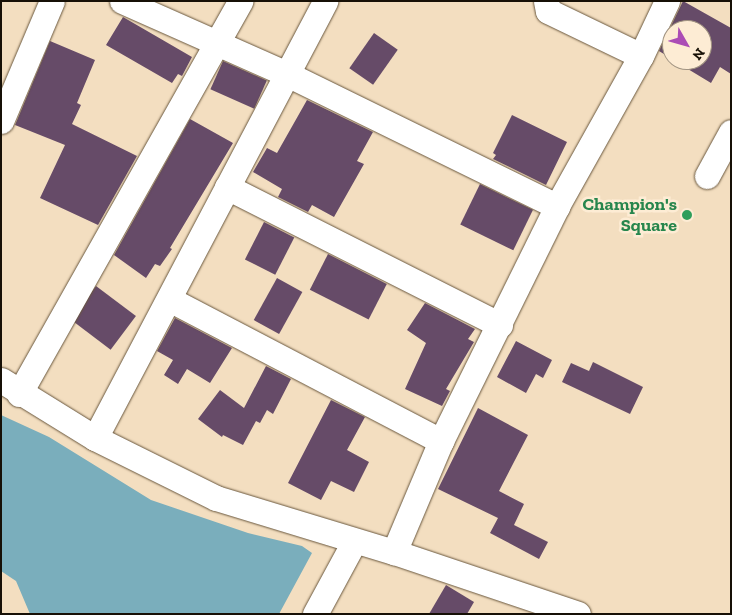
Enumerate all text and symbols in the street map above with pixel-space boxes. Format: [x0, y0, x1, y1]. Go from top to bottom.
north arrow [662, 20, 712, 70]
text: N [688, 44, 708, 63]
place label: Champion's Square [583, 194, 677, 236]
marker: Champion's Square [681, 209, 693, 221]

